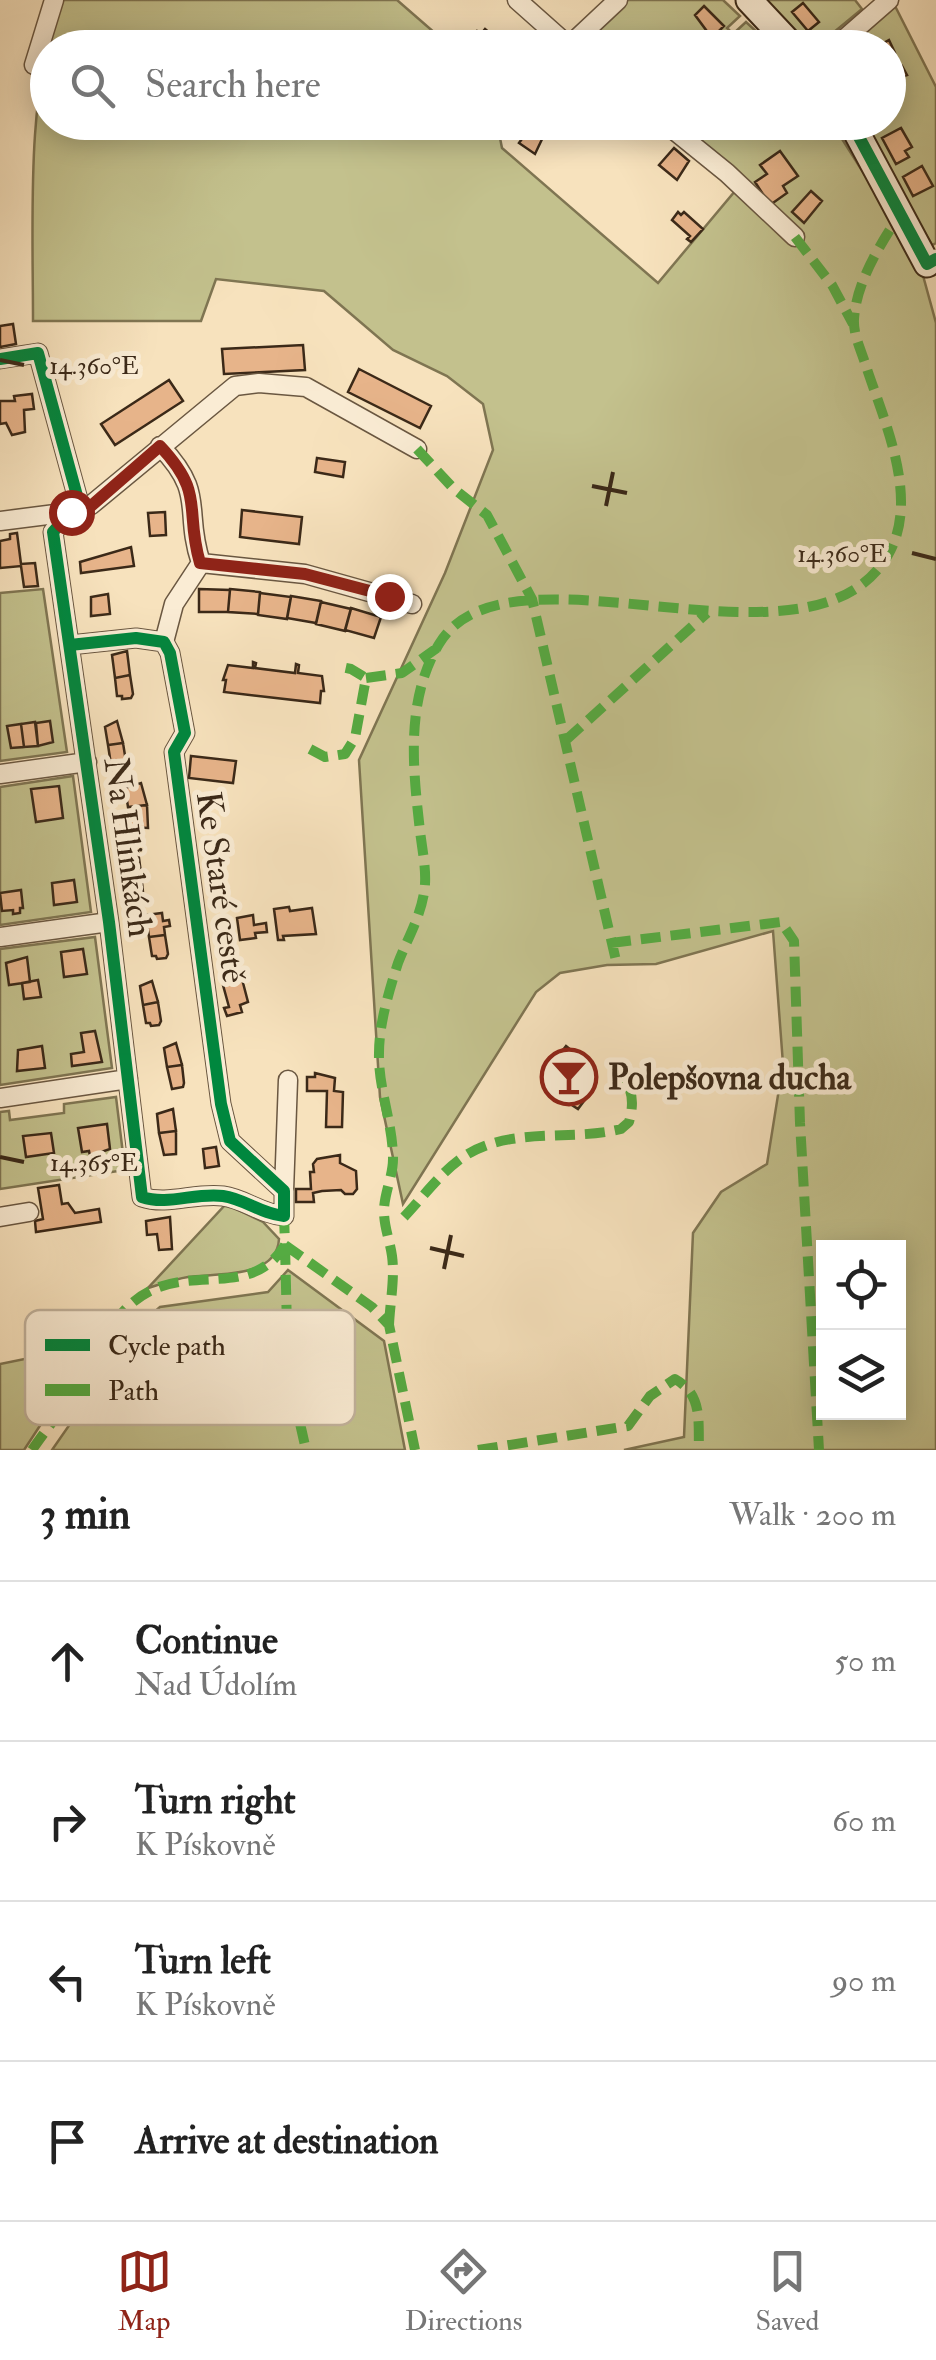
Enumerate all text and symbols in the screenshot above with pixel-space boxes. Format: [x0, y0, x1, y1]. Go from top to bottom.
search box [30, 30, 906, 140]
icon: search [65, 58, 120, 113]
text: Search here [145, 61, 321, 109]
text: 14.360°E [49, 351, 139, 382]
route start [49, 490, 95, 536]
text: 14.360°E [797, 539, 887, 570]
route end [367, 574, 413, 620]
street label: Na Hlinkách [94, 755, 162, 940]
street label: Ke Staré cestě [186, 789, 256, 986]
bar icon: Polepšovna ducha [539, 1047, 599, 1107]
place label: Polepšovna ducha [608, 1056, 853, 1100]
text: 14.365°E [50, 1148, 138, 1179]
map controls [816, 1240, 906, 1420]
button: locate [816, 1240, 906, 1330]
legend [25, 1310, 355, 1425]
text: Cycle path [108, 1329, 226, 1364]
button: layers [816, 1330, 906, 1420]
text: Path [108, 1374, 159, 1409]
text: 3 min [40, 1489, 130, 1541]
text: Walk · 200 m [729, 1495, 896, 1535]
text: Continue [135, 1617, 278, 1665]
icon: ahead [40, 1634, 95, 1689]
text: 50 m [834, 1641, 896, 1681]
text: Nad Údolím [135, 1665, 297, 1705]
text: Turn right [135, 1777, 296, 1825]
icon: right [40, 1794, 95, 1849]
text: 60 m [832, 1801, 896, 1841]
text: K Pískovně [135, 1825, 276, 1865]
text: Turn left [135, 1937, 271, 1985]
icon: left [40, 1954, 95, 2009]
text: 90 m [832, 1961, 896, 2001]
text: K Pískovně [135, 1985, 276, 2025]
icon: arrive [40, 2114, 95, 2169]
text: Arrive at destination [135, 2117, 439, 2165]
tab: Map [117, 2244, 172, 2339]
tab: Directions [405, 2244, 522, 2339]
tab: Saved [755, 2244, 819, 2339]

